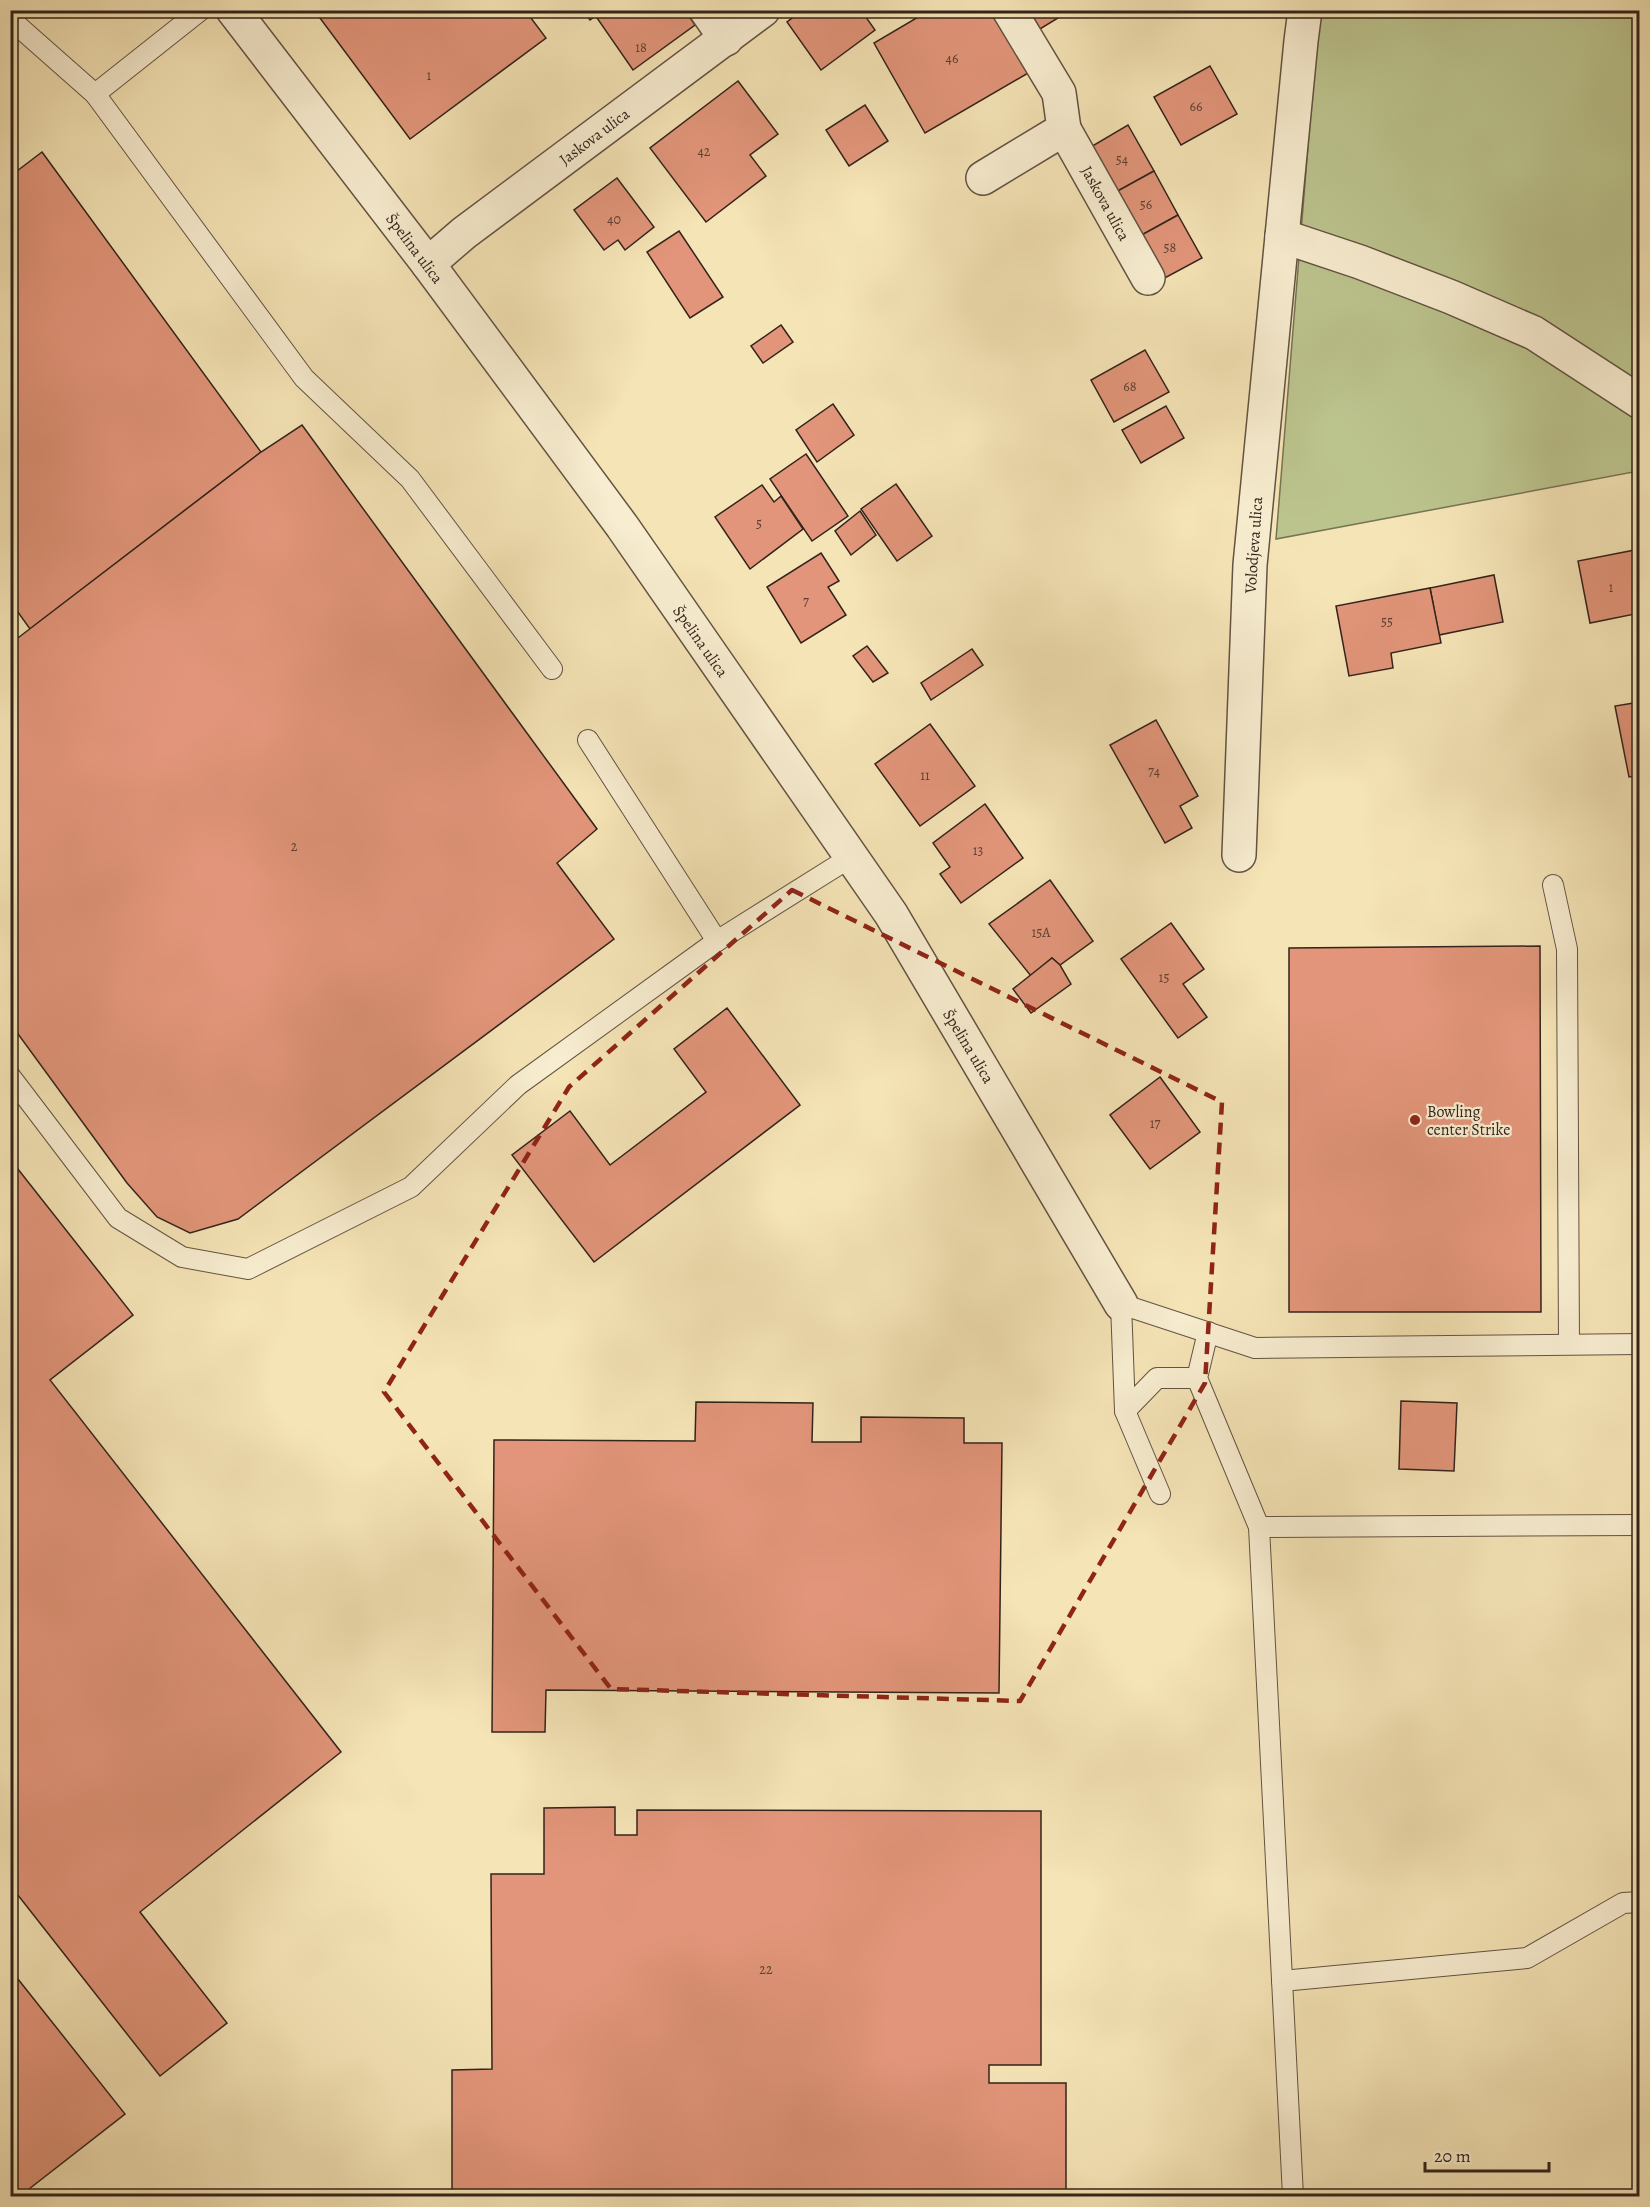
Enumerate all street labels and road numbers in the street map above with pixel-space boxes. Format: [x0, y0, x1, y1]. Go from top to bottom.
street label: Jaskova ulica [555, 103, 635, 170]
street label: Jaskova ulica [1075, 162, 1135, 245]
street label: Špelina ulica [380, 209, 448, 289]
street label: Volodjeva ulica [1240, 495, 1268, 595]
street label: Špelina ulica [667, 601, 733, 682]
street label: Špelina ulica [937, 1005, 999, 1088]

